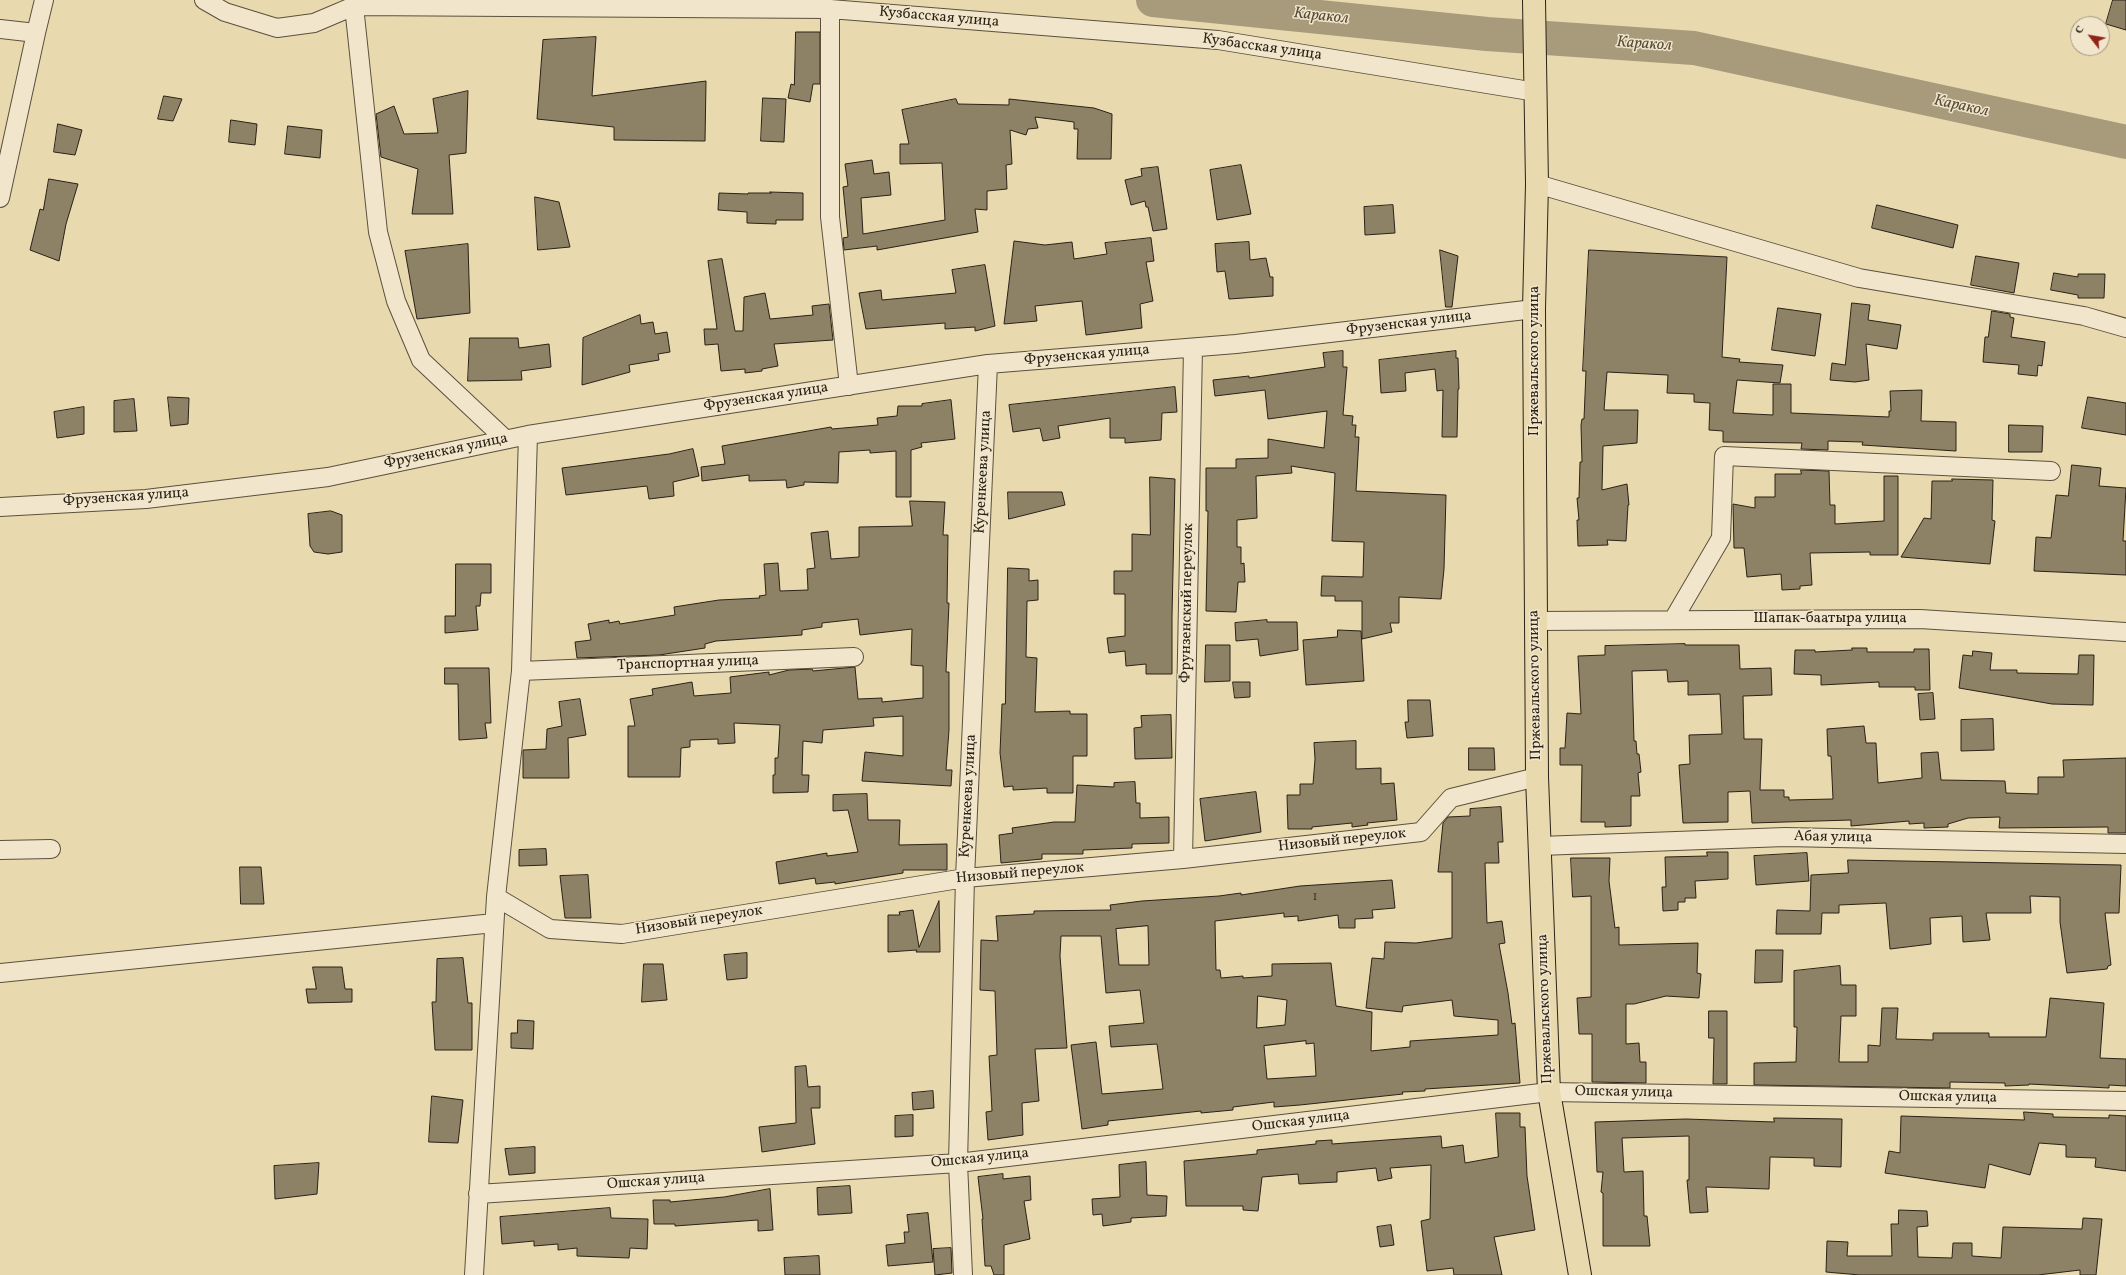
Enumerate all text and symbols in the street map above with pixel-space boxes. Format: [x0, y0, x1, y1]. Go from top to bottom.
street label: Кузбасская улица [878, 4, 1000, 32]
water label: Каракол [1292, 5, 1350, 29]
north arrow [2070, 16, 2110, 56]
text: С [2072, 23, 2088, 37]
street label: Кузбасская улица [1201, 31, 1323, 65]
water label: Каракол [1616, 33, 1672, 57]
water label: Каракол [1932, 92, 1990, 122]
street label: Пржевальского улица [1526, 286, 1544, 436]
street label: Фрузенская улица [1345, 307, 1473, 341]
street label: Фрузенская улица [1023, 342, 1151, 370]
street label: Фрузенская улица [702, 379, 830, 417]
street label: Куренкеева улица [972, 410, 996, 534]
street label: Фрузенская улица [382, 430, 510, 474]
street label: Фрузенская улица [62, 485, 190, 511]
street label: Фрунзенский переулок [1178, 523, 1198, 683]
street label: Пржевальского улица [1526, 610, 1546, 760]
street label: Шапак-баатыра улица [1753, 610, 1907, 628]
street label: Транспортная улица [617, 653, 759, 675]
street label: Куренкеева улица [957, 734, 981, 858]
street label: Низовый переулок [1277, 825, 1407, 857]
street label: Абая улица [1794, 828, 1872, 848]
street label: Низовый переулок [955, 859, 1085, 889]
house number: 1 [1312, 890, 1318, 906]
street label: Низовый переулок [634, 902, 764, 940]
street label: Пржевальского улица [1534, 934, 1558, 1084]
street label: Ошская улица [1575, 1083, 1673, 1103]
street label: Ошская улица [1899, 1088, 1997, 1108]
street label: Ошская улица [1251, 1107, 1351, 1137]
street label: Ошская улица [930, 1145, 1030, 1173]
street label: Ошская улица [606, 1170, 706, 1194]

